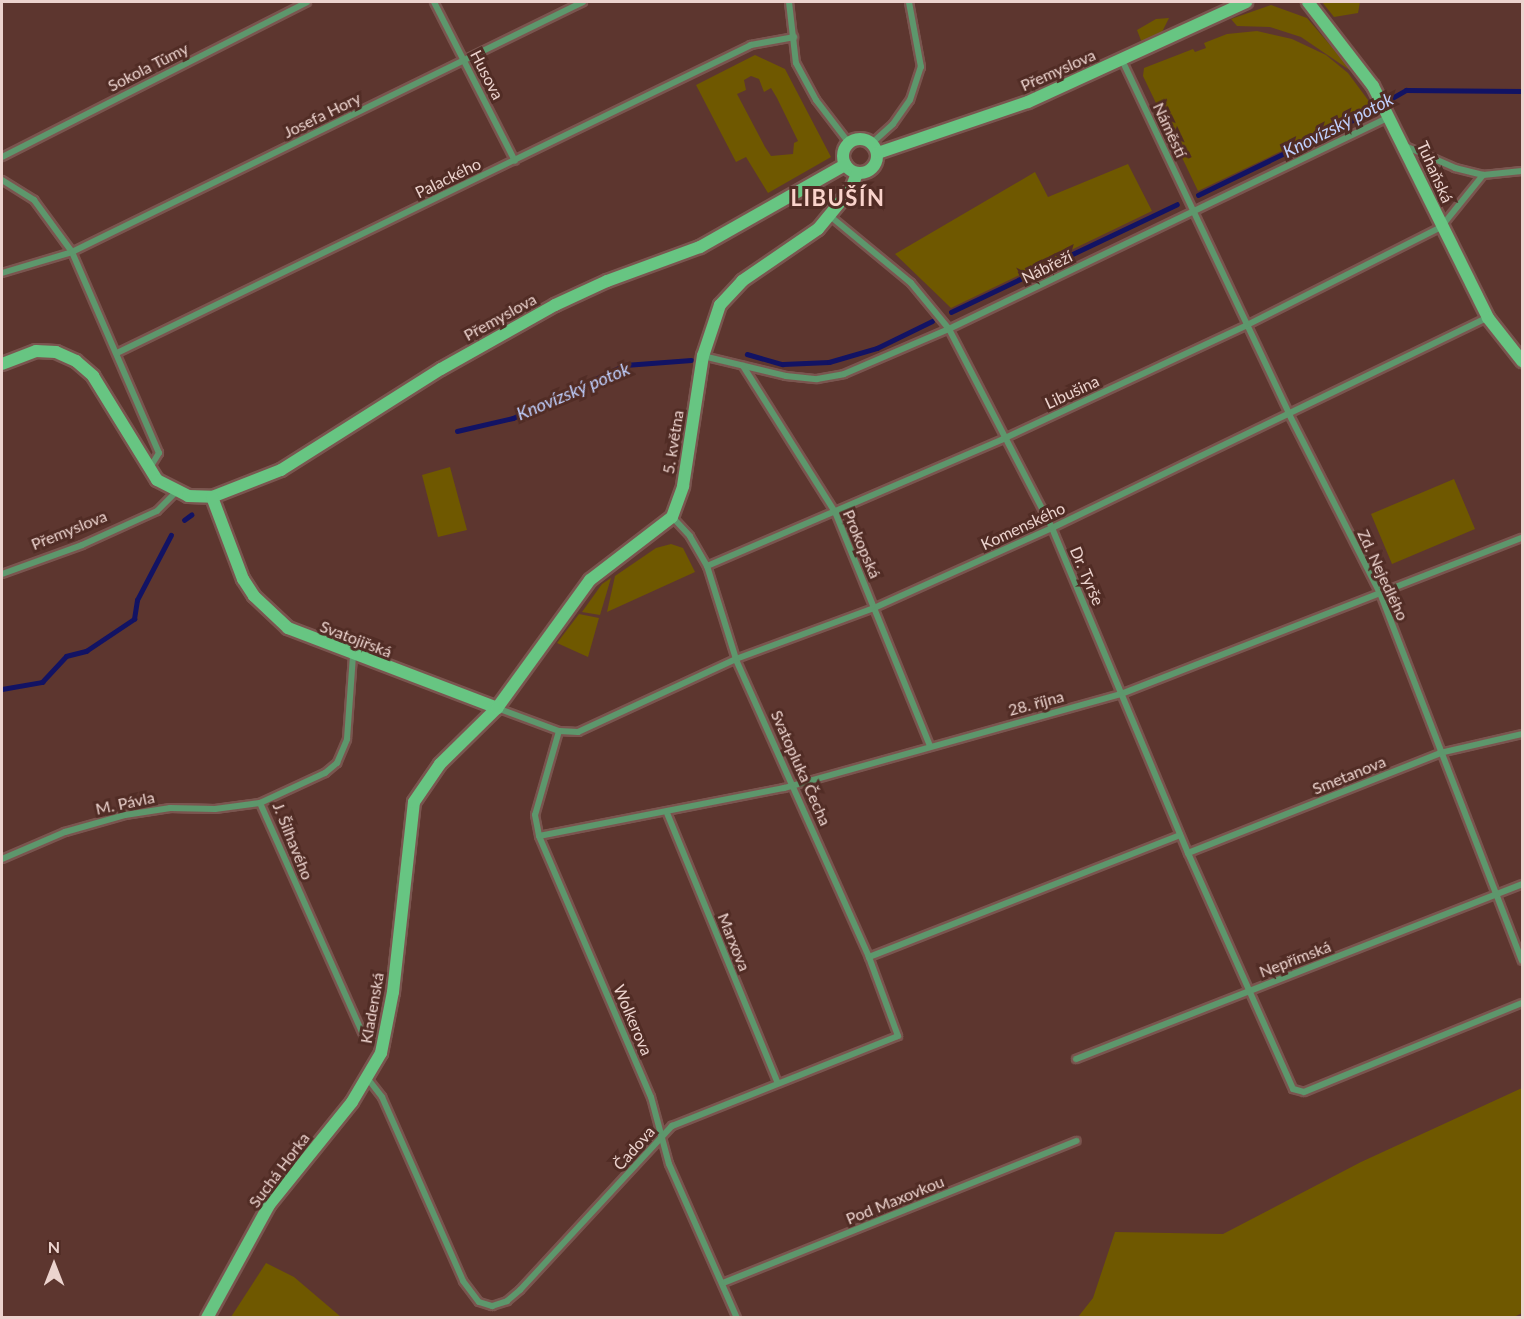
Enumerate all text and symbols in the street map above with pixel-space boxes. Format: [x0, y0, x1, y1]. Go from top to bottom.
street label: Sokola Tůmy [104, 38, 192, 96]
street label: Přemyslova [1018, 45, 1098, 95]
street label: Husova [466, 47, 508, 103]
street label: Josefa Hory [280, 88, 364, 142]
water label: Knovízský potok [1279, 88, 1397, 162]
street label: Náměstí [1149, 100, 1191, 160]
street label: Tuhaňská [1413, 138, 1457, 206]
street label: Palackého [412, 154, 484, 202]
district label: LIBUŠÍN [791, 185, 885, 211]
street label: Nábřeží [1019, 247, 1075, 287]
street label: Přemyslova [460, 289, 540, 345]
water label: Knovízský potok [513, 357, 633, 425]
street label: Libušina [1042, 371, 1102, 413]
street label: 5. května [658, 409, 688, 475]
street label: Komenského [978, 498, 1068, 554]
street label: Přemyslova [28, 506, 110, 554]
street label: Prokopská [839, 507, 885, 581]
street label: Zd. Nejedlého [1354, 527, 1412, 623]
street label: Dr. Tyrše [1066, 543, 1108, 609]
street label: Svatojiřská [317, 617, 395, 661]
street label: 28. října [1006, 686, 1066, 720]
street label: Svatopluka Čecha [767, 707, 835, 829]
street label: Smetanova [1309, 752, 1389, 798]
street label: M. Pávla [94, 787, 156, 819]
street label: J. Šilhavého [269, 799, 317, 883]
street label: Marxova [714, 910, 754, 974]
street label: Nepřímská [1256, 937, 1334, 981]
street label: Kladenská [356, 971, 388, 1045]
street label: Wolkerova [610, 982, 656, 1058]
street label: Čadova [609, 1122, 659, 1174]
street label: Suchá Horka [245, 1129, 313, 1211]
street label: Pod Maxovkou [843, 1172, 947, 1228]
north arrow [24, 1235, 84, 1295]
text: N [48, 1237, 60, 1256]

